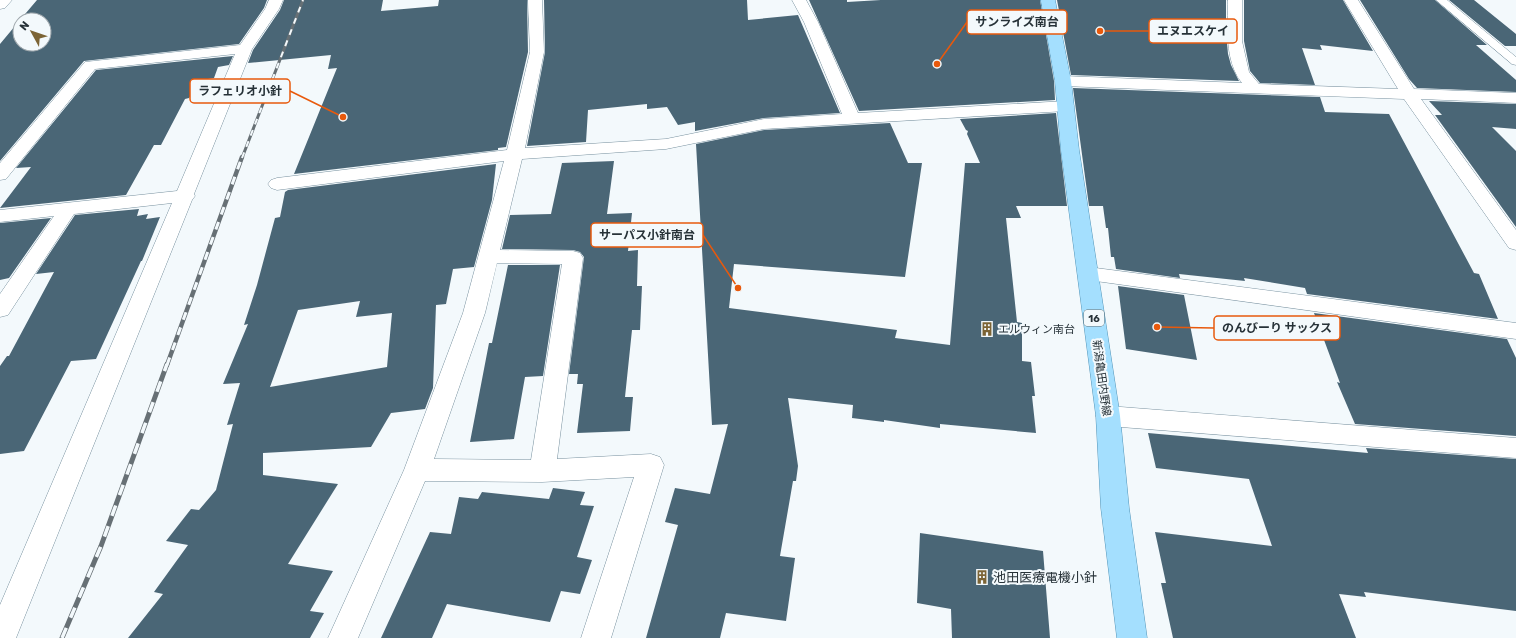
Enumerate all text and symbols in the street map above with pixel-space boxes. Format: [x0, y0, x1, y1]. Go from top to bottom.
callout: サンライズ南台 [967, 10, 1067, 34]
north arrow [12, 12, 52, 52]
text: サンライズ南台 [975, 15, 1059, 29]
text: N [17, 19, 32, 33]
callout: エヌエスケイ [1149, 19, 1237, 43]
text: エヌエスケイ [1157, 24, 1229, 38]
callout: ラフェリオ小針 [190, 79, 290, 103]
text: ラフェリオ小針 [198, 84, 282, 98]
callout: サーパス小針南台 [591, 223, 703, 247]
text: サーパス小針南台 [599, 228, 695, 242]
road number: 16 [1084, 310, 1104, 326]
callout: のんびーり サックス [1214, 316, 1340, 340]
building icon: エルウィン南台 [979, 321, 995, 337]
text: のんびーり サックス [1222, 321, 1332, 335]
place label: エルウィン南台 [998, 323, 1075, 336]
street label: 新潟亀田内野線 [1090, 339, 1113, 417]
building icon: 池田医療電機小針 [974, 569, 990, 585]
place label: 池田医療電機小針 [993, 570, 1097, 585]

